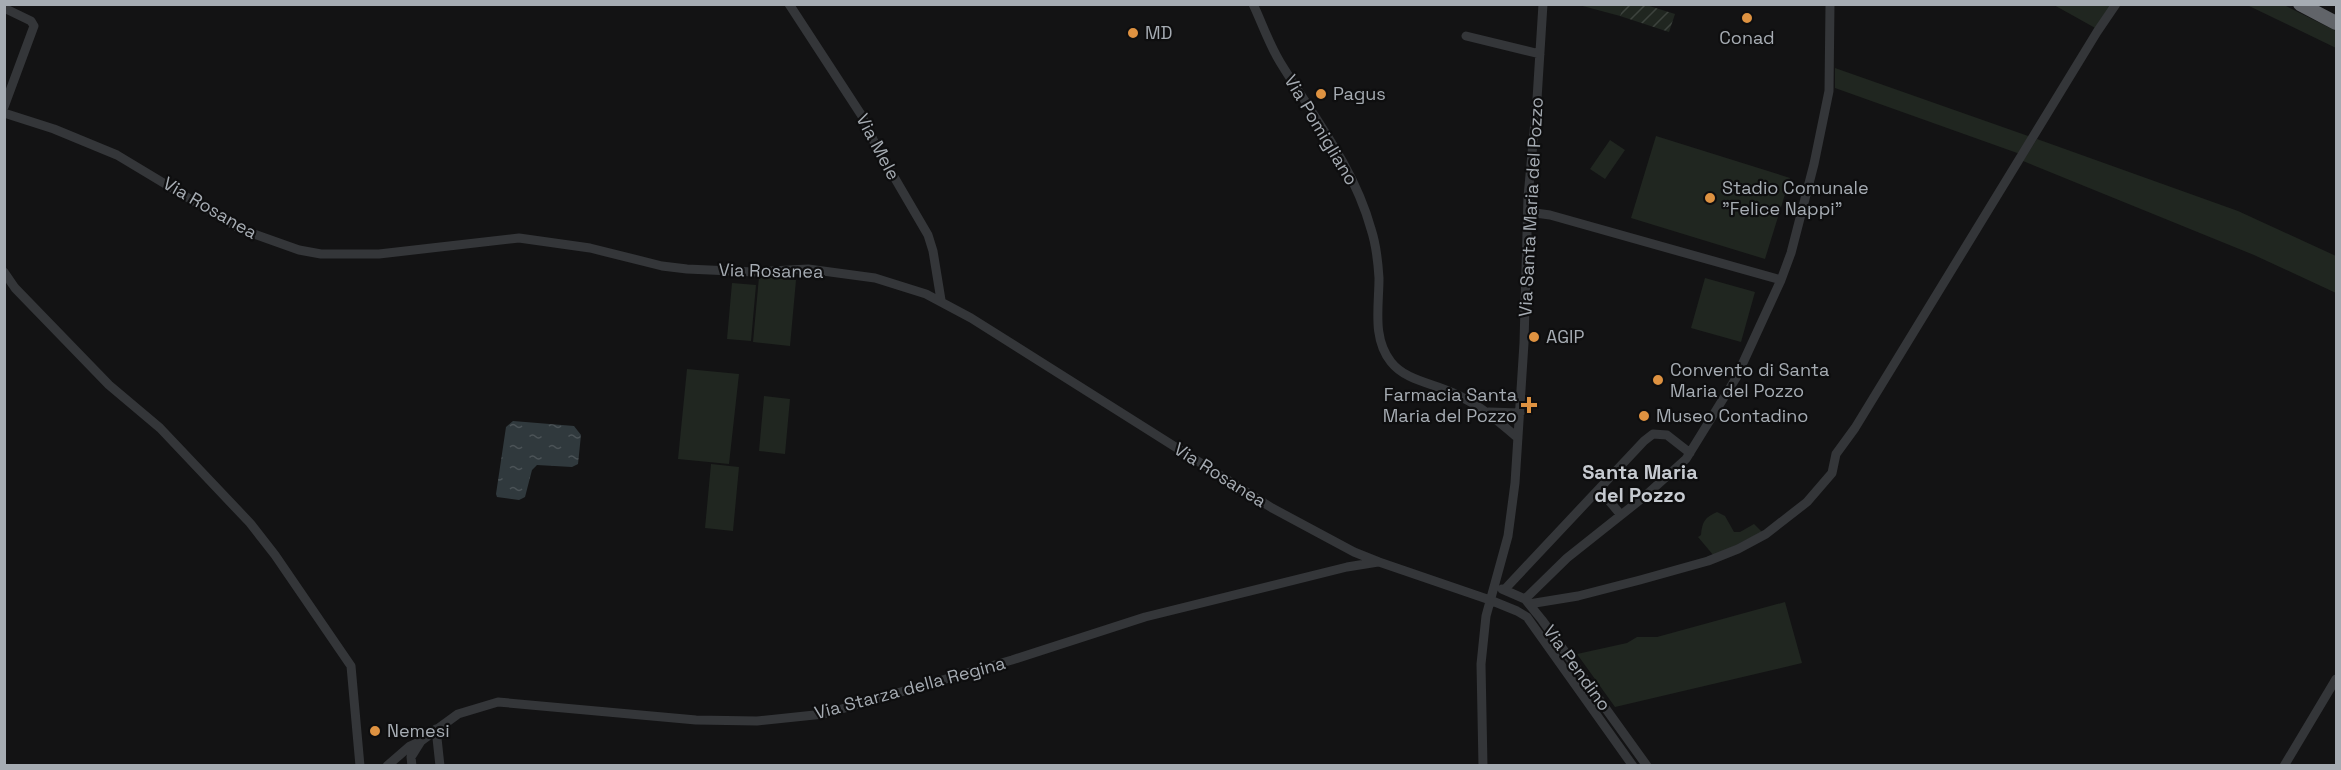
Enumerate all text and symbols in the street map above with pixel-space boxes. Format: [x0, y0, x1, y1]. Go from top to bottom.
marker: Conad [1740, 11, 1754, 25]
place label: MD [1145, 21, 1173, 44]
marker: MD [1126, 26, 1140, 40]
place label: Conad [1719, 26, 1775, 49]
street label: Via Pomigliano [1279, 70, 1363, 189]
place label: Pagus [1333, 82, 1386, 105]
marker: Pagus [1314, 87, 1328, 101]
street label: Via Santa Maria del Pozzo [1513, 96, 1548, 317]
street label: Via Mele [851, 110, 905, 184]
street label: Via Rosanea [159, 171, 261, 244]
place label: Stadio Comunale "Felice Nappi" [1722, 176, 1869, 220]
marker: Stadio Comunale "Felice Nappi" [1703, 191, 1717, 205]
street label: Via Rosanea [718, 258, 824, 283]
place label: AGIP [1546, 325, 1584, 348]
marker: AGIP [1527, 330, 1541, 344]
place label: Convento di Santa Maria del Pozzo [1670, 358, 1829, 402]
marker: Convento di Santa Maria del Pozzo [1651, 373, 1665, 387]
place label: Farmacia Santa Maria del Pozzo [1383, 383, 1517, 427]
marker: Farmacia Santa Maria del Pozzo [1522, 398, 1536, 412]
place label: Museo Contadino [1656, 404, 1808, 427]
marker: Museo Contadino [1637, 409, 1651, 423]
street label: Via Rosanea [1170, 437, 1271, 512]
district label: Santa Maria del Pozzo [1582, 459, 1698, 508]
street label: Via Pendino [1538, 620, 1616, 715]
street label: Via Starza della Regina [812, 651, 1008, 724]
place label: Nemesi [387, 719, 450, 742]
marker: Nemesi [368, 724, 382, 738]

